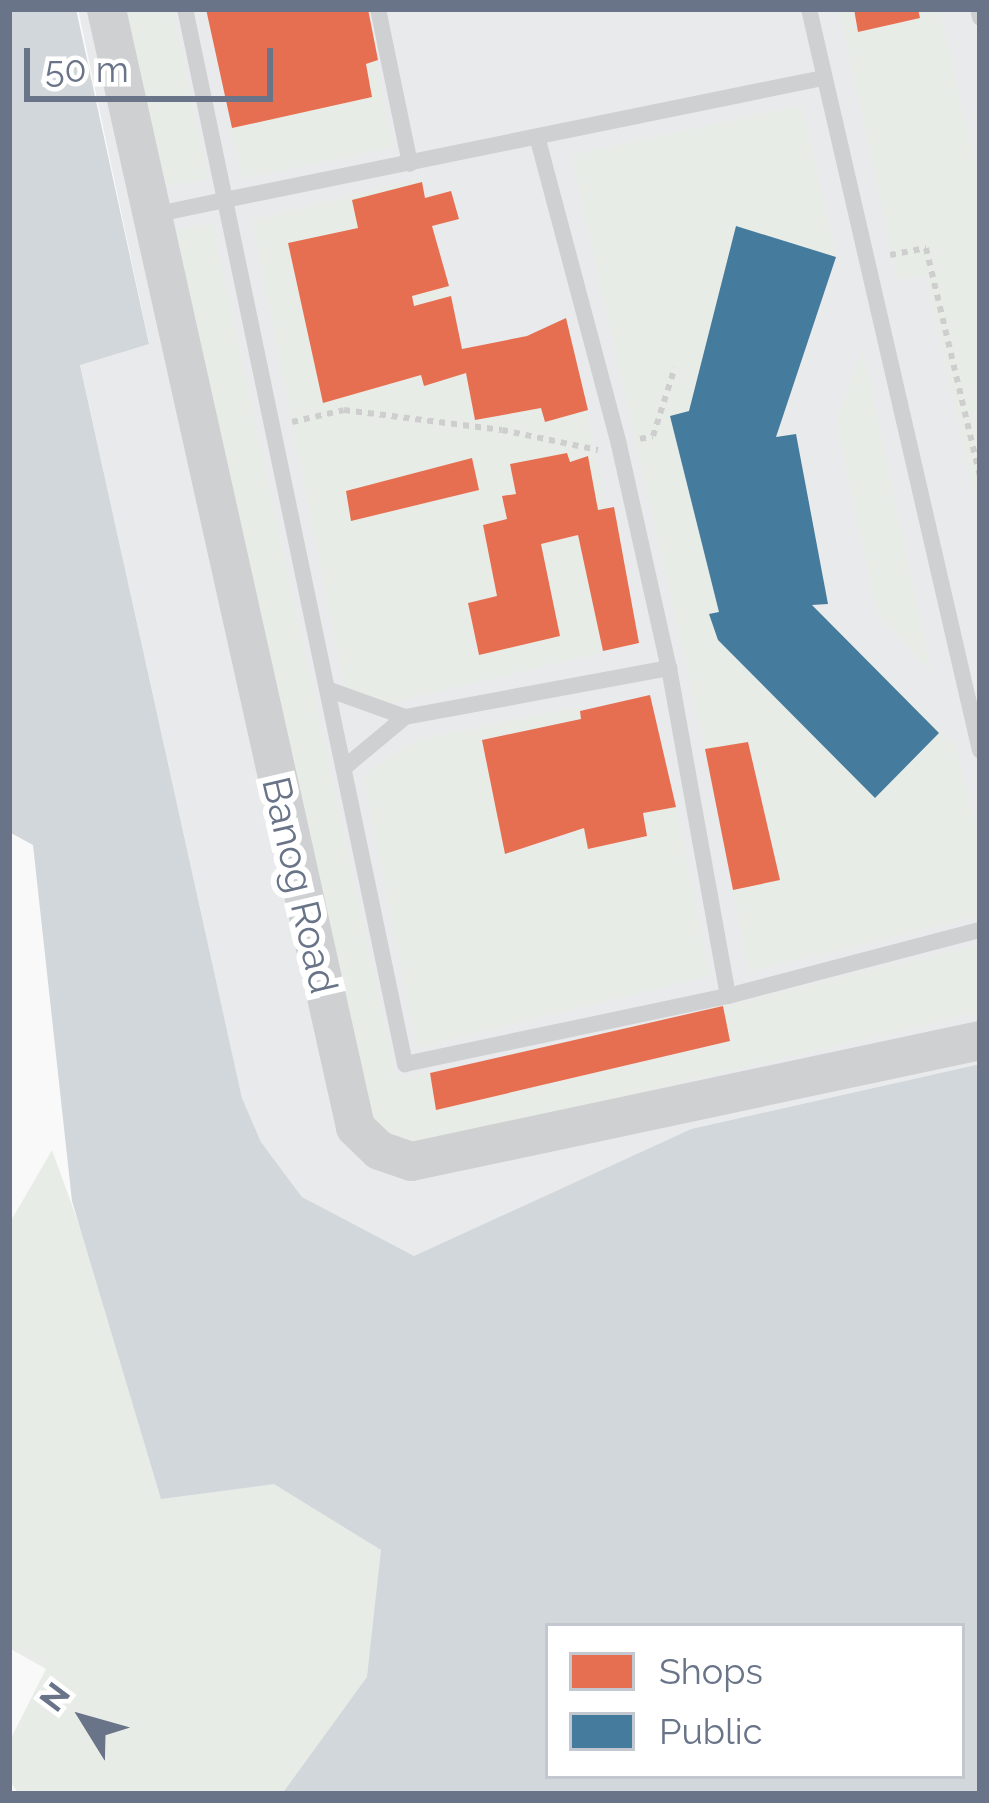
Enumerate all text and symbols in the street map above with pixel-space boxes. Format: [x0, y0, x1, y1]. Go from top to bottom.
scale bar [30, 24, 279, 98]
text: 50 m [45, 48, 129, 90]
street label: Banog Road [252, 772, 348, 998]
legend [545, 1623, 965, 1779]
text: Shops [659, 1650, 763, 1692]
north arrow [24, 1659, 144, 1779]
text: N [32, 1675, 78, 1719]
text: Public [659, 1710, 762, 1752]

